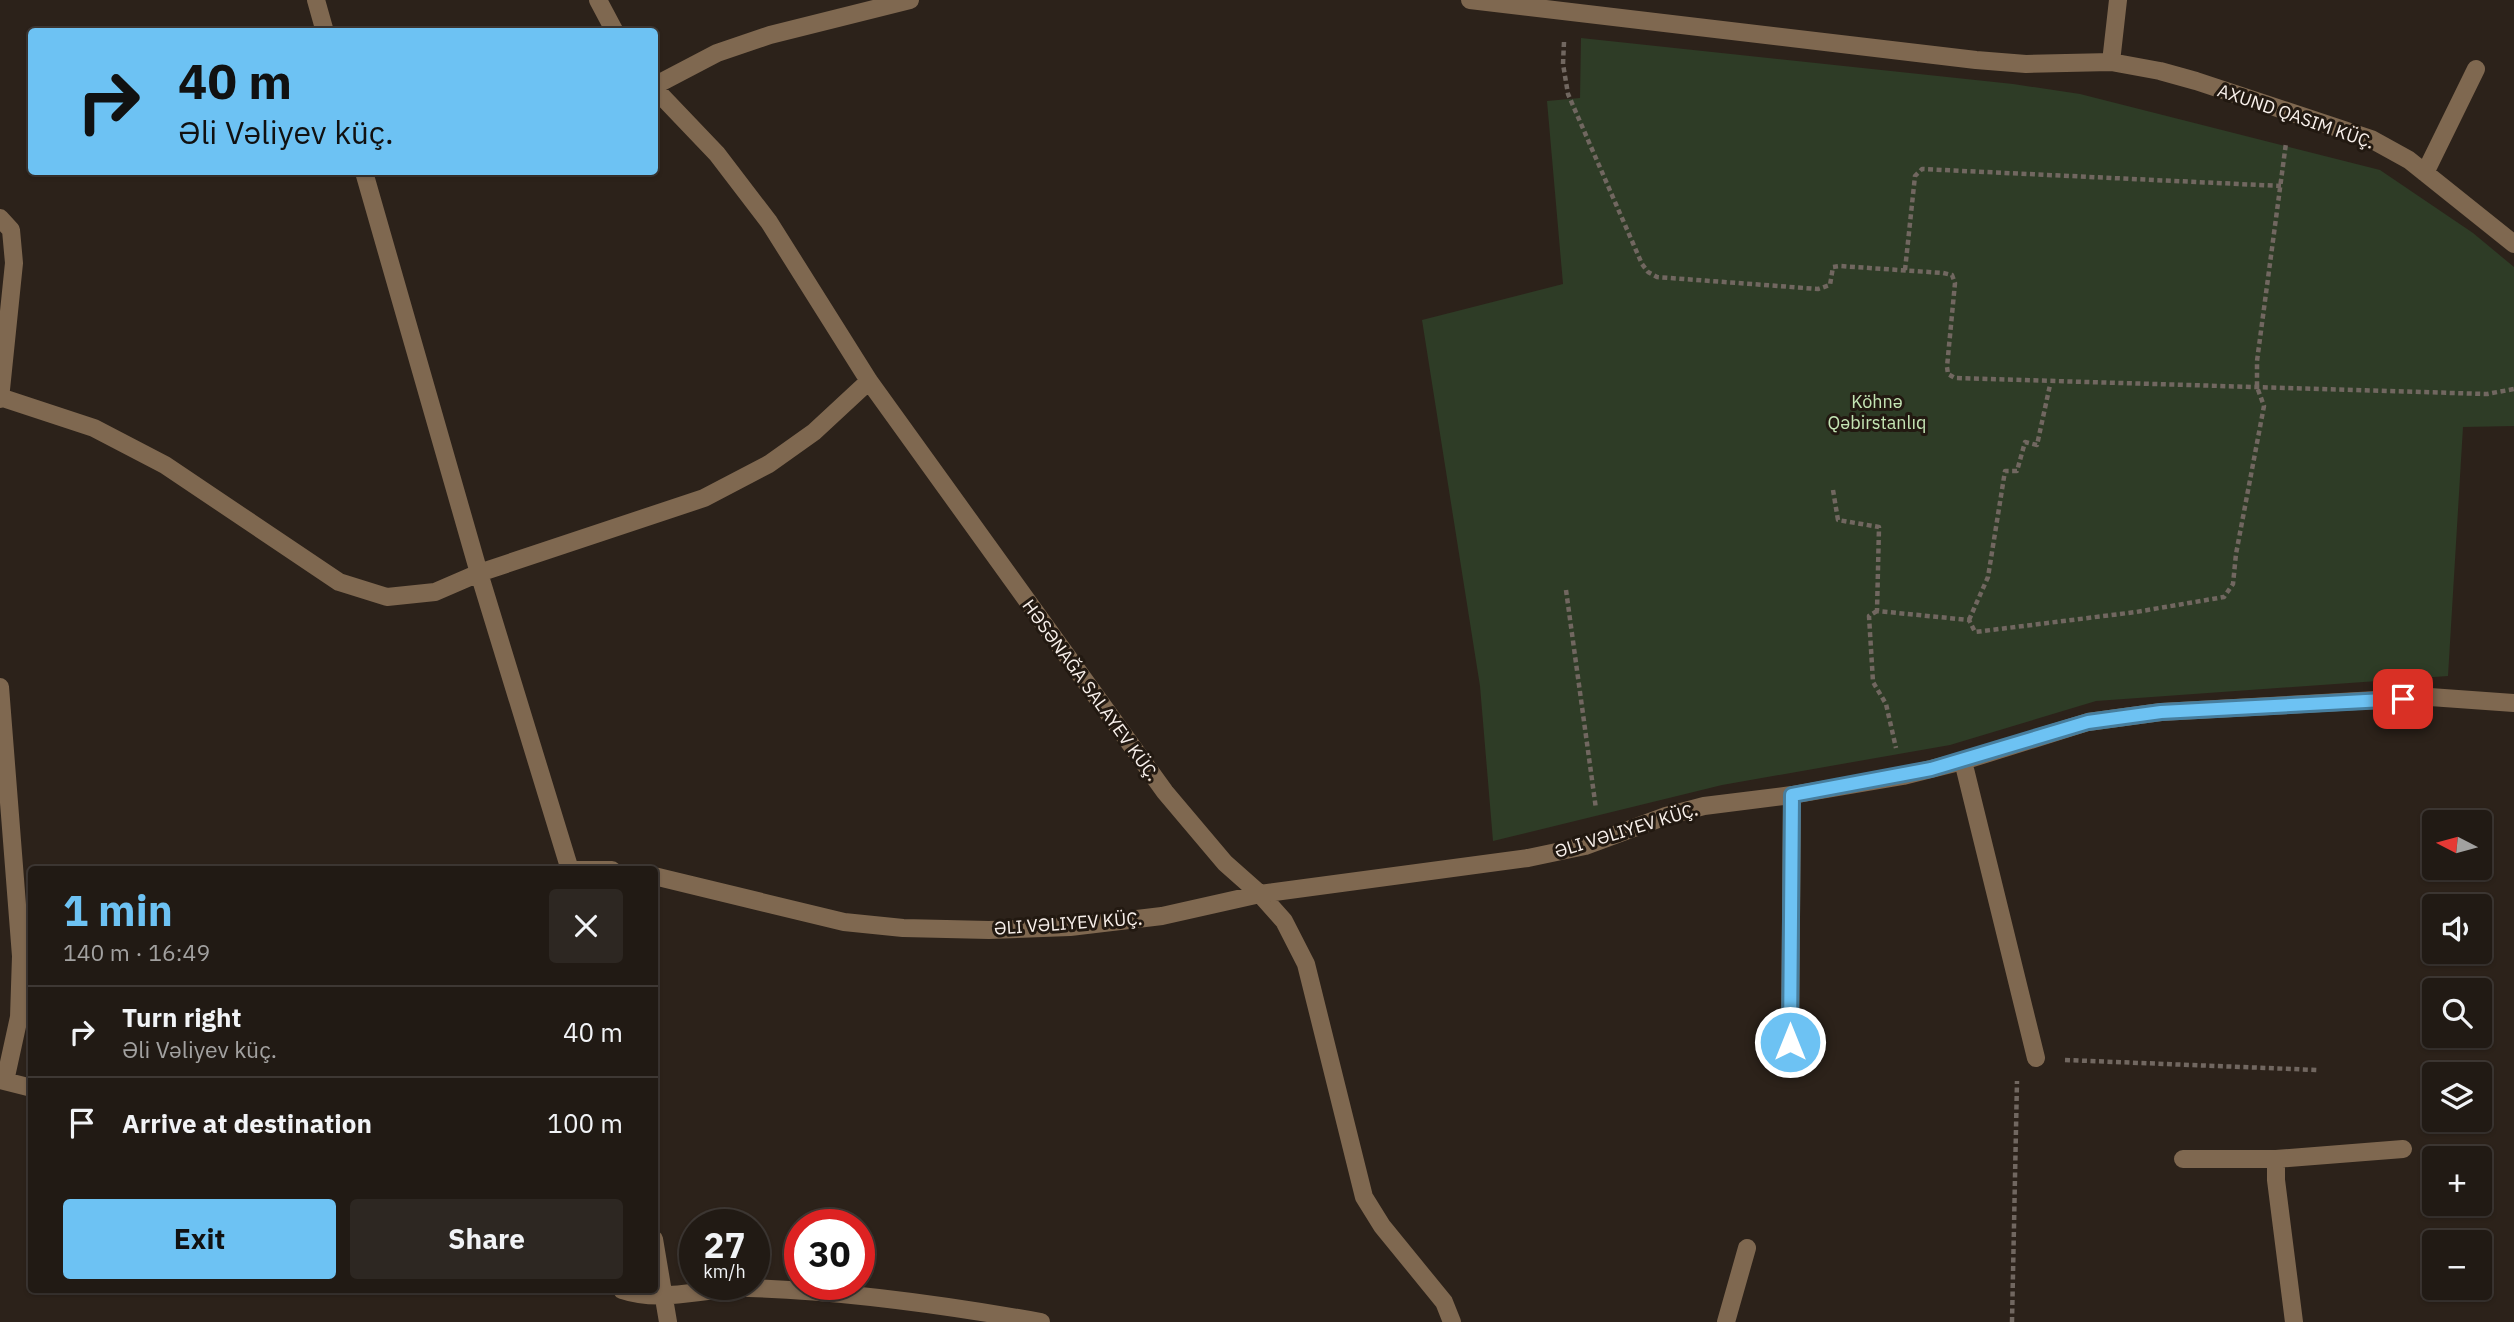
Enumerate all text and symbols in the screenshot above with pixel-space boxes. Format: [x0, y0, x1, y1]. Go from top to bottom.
text: 40 m [178, 49, 292, 112]
icon: right [63, 56, 154, 147]
street label: AXUND QASIM KÜÇ. [2215, 78, 2377, 154]
text: Əli Vəliyev küç. [178, 111, 394, 153]
park label: Köhnə Qəbirstanlıq [1828, 390, 1926, 434]
street label: HƏSƏNAĞA SALAYEV KÜÇ. [1017, 595, 1165, 785]
pin [2373, 669, 2433, 729]
icon: arrive [2384, 680, 2422, 718]
street label: ƏLI VƏLIYEV KÜÇ. [1551, 797, 1701, 863]
north arrow [2422, 810, 2492, 880]
map controls [2422, 810, 2492, 1300]
text: 1 min [63, 883, 173, 938]
button: close [549, 889, 623, 963]
button: sound [2422, 894, 2492, 964]
street label: ƏLI VƏLIYEV KÜÇ. [993, 906, 1143, 940]
text: 140 m · 16:49 [63, 937, 210, 967]
button: search [2422, 978, 2492, 1048]
text: Turn right [122, 1000, 241, 1034]
position arrow [1753, 1005, 1827, 1079]
icon: right [63, 1013, 101, 1051]
text: 40 m [563, 1015, 623, 1049]
text: Əli Vəliyev küç. [122, 1034, 277, 1064]
button: layers [2422, 1062, 2492, 1132]
icon: arrive [63, 1104, 101, 1142]
text: Arrive at destination [122, 1106, 372, 1140]
text: 100 m [547, 1106, 623, 1140]
button: + [2422, 1146, 2492, 1216]
button: Exit [63, 1199, 336, 1279]
button: Share [350, 1199, 623, 1279]
speed limit sign: 30 [784, 1209, 875, 1300]
text: 27 [703, 1222, 746, 1268]
button: − [2422, 1230, 2492, 1300]
text: km/h [703, 1260, 746, 1283]

